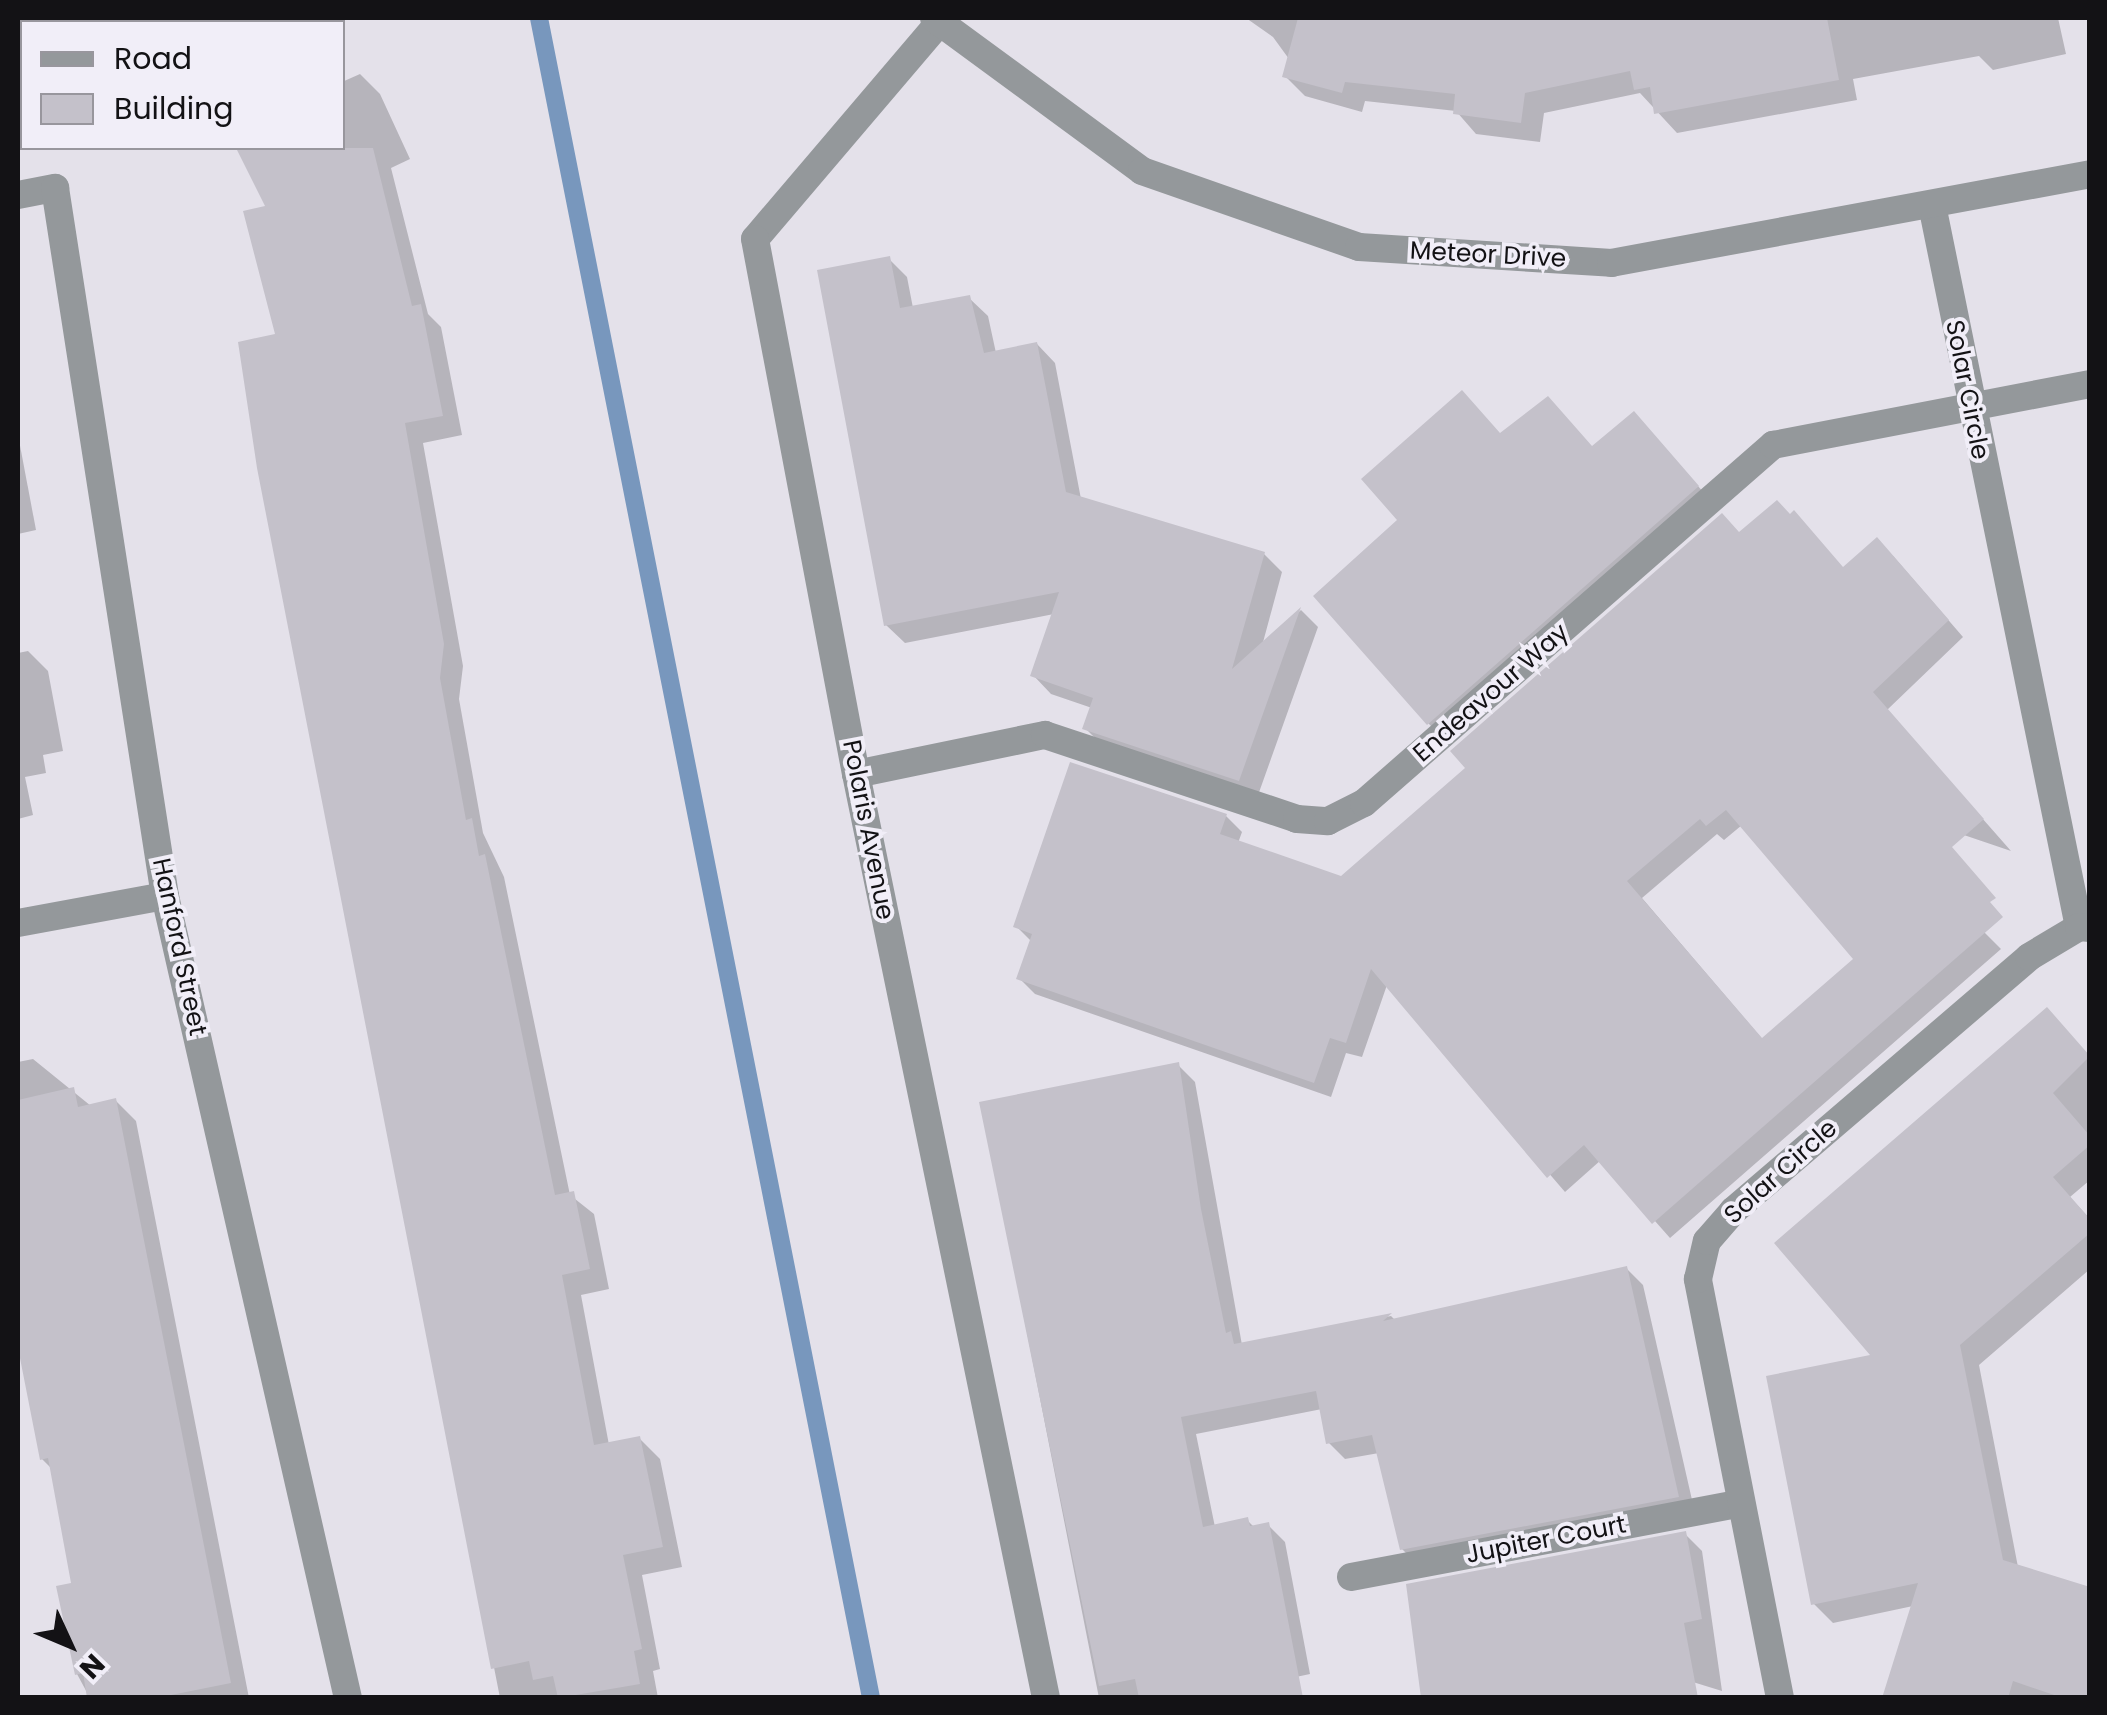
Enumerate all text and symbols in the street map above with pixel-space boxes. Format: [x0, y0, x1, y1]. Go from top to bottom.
legend [20, 20, 345, 150]
text: Road [114, 37, 192, 80]
text: Building [114, 87, 234, 130]
street label: Meteor Drive [1409, 236, 1567, 274]
street label: Solar Circle [1939, 318, 1995, 462]
street label: Endeavour Way [1407, 618, 1575, 768]
street label: Polaris Avenue [836, 738, 900, 922]
street label: Hanford Street [146, 856, 212, 1038]
street label: Solar Circle [1718, 1114, 1844, 1230]
street label: Jupiter Court [1463, 1510, 1629, 1570]
north arrow [20, 1595, 120, 1695]
text: N [71, 1645, 113, 1687]

